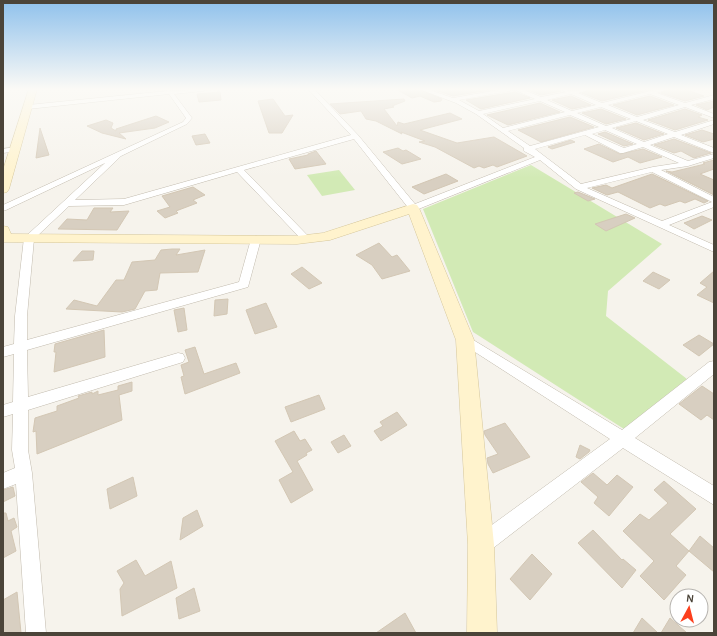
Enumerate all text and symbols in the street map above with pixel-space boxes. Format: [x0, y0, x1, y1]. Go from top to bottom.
north arrow [669, 588, 709, 628]
text: N [685, 592, 695, 606]

